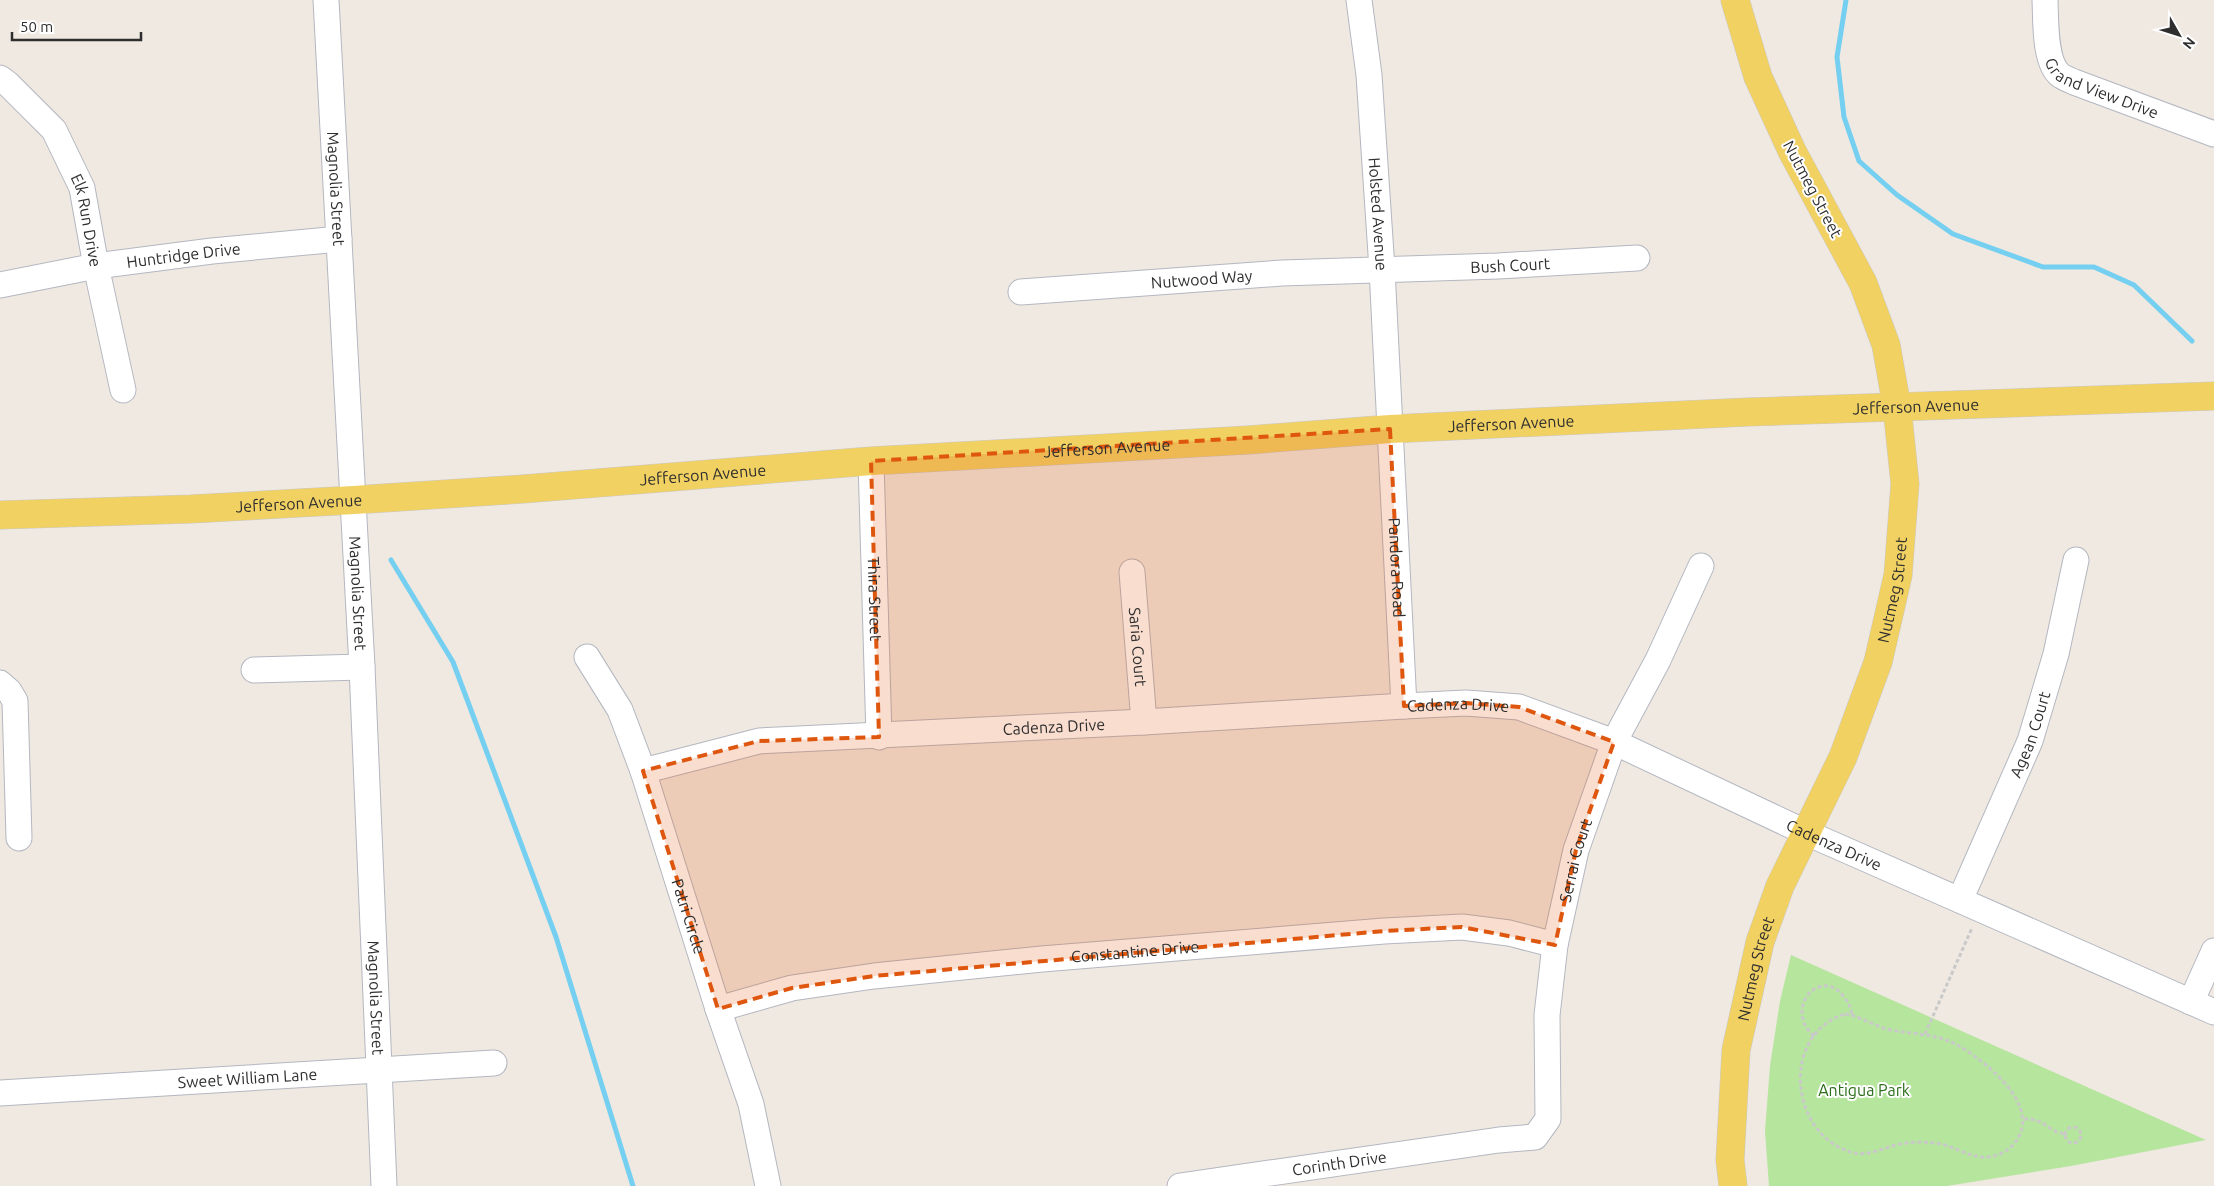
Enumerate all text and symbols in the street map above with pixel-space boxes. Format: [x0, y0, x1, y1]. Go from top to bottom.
scale bar [12, 10, 141, 42]
north arrow [2154, 10, 2204, 60]
text: 50 m [20, 18, 53, 35]
text: N [2180, 34, 2199, 52]
street label: Grand View Drive [2042, 55, 2161, 122]
street label: Magnolia Street [324, 131, 348, 247]
street label: Nutmeg Street [1780, 138, 1846, 241]
street label: Holsted Avenue [1366, 157, 1391, 271]
street label: Elk Run Drive [67, 171, 105, 268]
street label: Huntridge Drive [125, 239, 241, 271]
street label: Bush Court [1470, 254, 1551, 276]
street label: Nutwood Way [1150, 266, 1253, 292]
street label: Jefferson Avenue [1852, 395, 1979, 417]
street label: Jefferson Avenue [1447, 411, 1575, 435]
street label: Jefferson Avenue [1043, 435, 1171, 460]
street label: Jefferson Avenue [639, 460, 767, 489]
street label: Jefferson Avenue [235, 490, 363, 516]
street label: Pandora Road [1386, 517, 1409, 618]
street label: Magnolia Street [346, 535, 370, 652]
street label: Nutmeg Street [1874, 536, 1910, 644]
street label: Thira Street [865, 556, 885, 642]
street label: Saria Court [1126, 607, 1150, 688]
street label: Agean Court [2006, 689, 2054, 780]
street label: Cadenza Drive [1407, 694, 1510, 715]
street label: Cadenza Drive [1002, 715, 1105, 738]
street label: Serrai Court [1556, 816, 1596, 904]
street label: Cadenza Drive [1783, 816, 1884, 874]
street label: Patri Circle [669, 876, 709, 956]
street label: Nutmeg Street [1734, 913, 1778, 1023]
street label: Constantine Drive [1070, 937, 1200, 966]
street label: Magnolia Street [365, 940, 387, 1056]
street label: Sweet William Lane [177, 1065, 318, 1091]
park label: Antigua Park [1818, 1081, 1910, 1099]
street label: Corinth Drive [1291, 1147, 1388, 1179]

